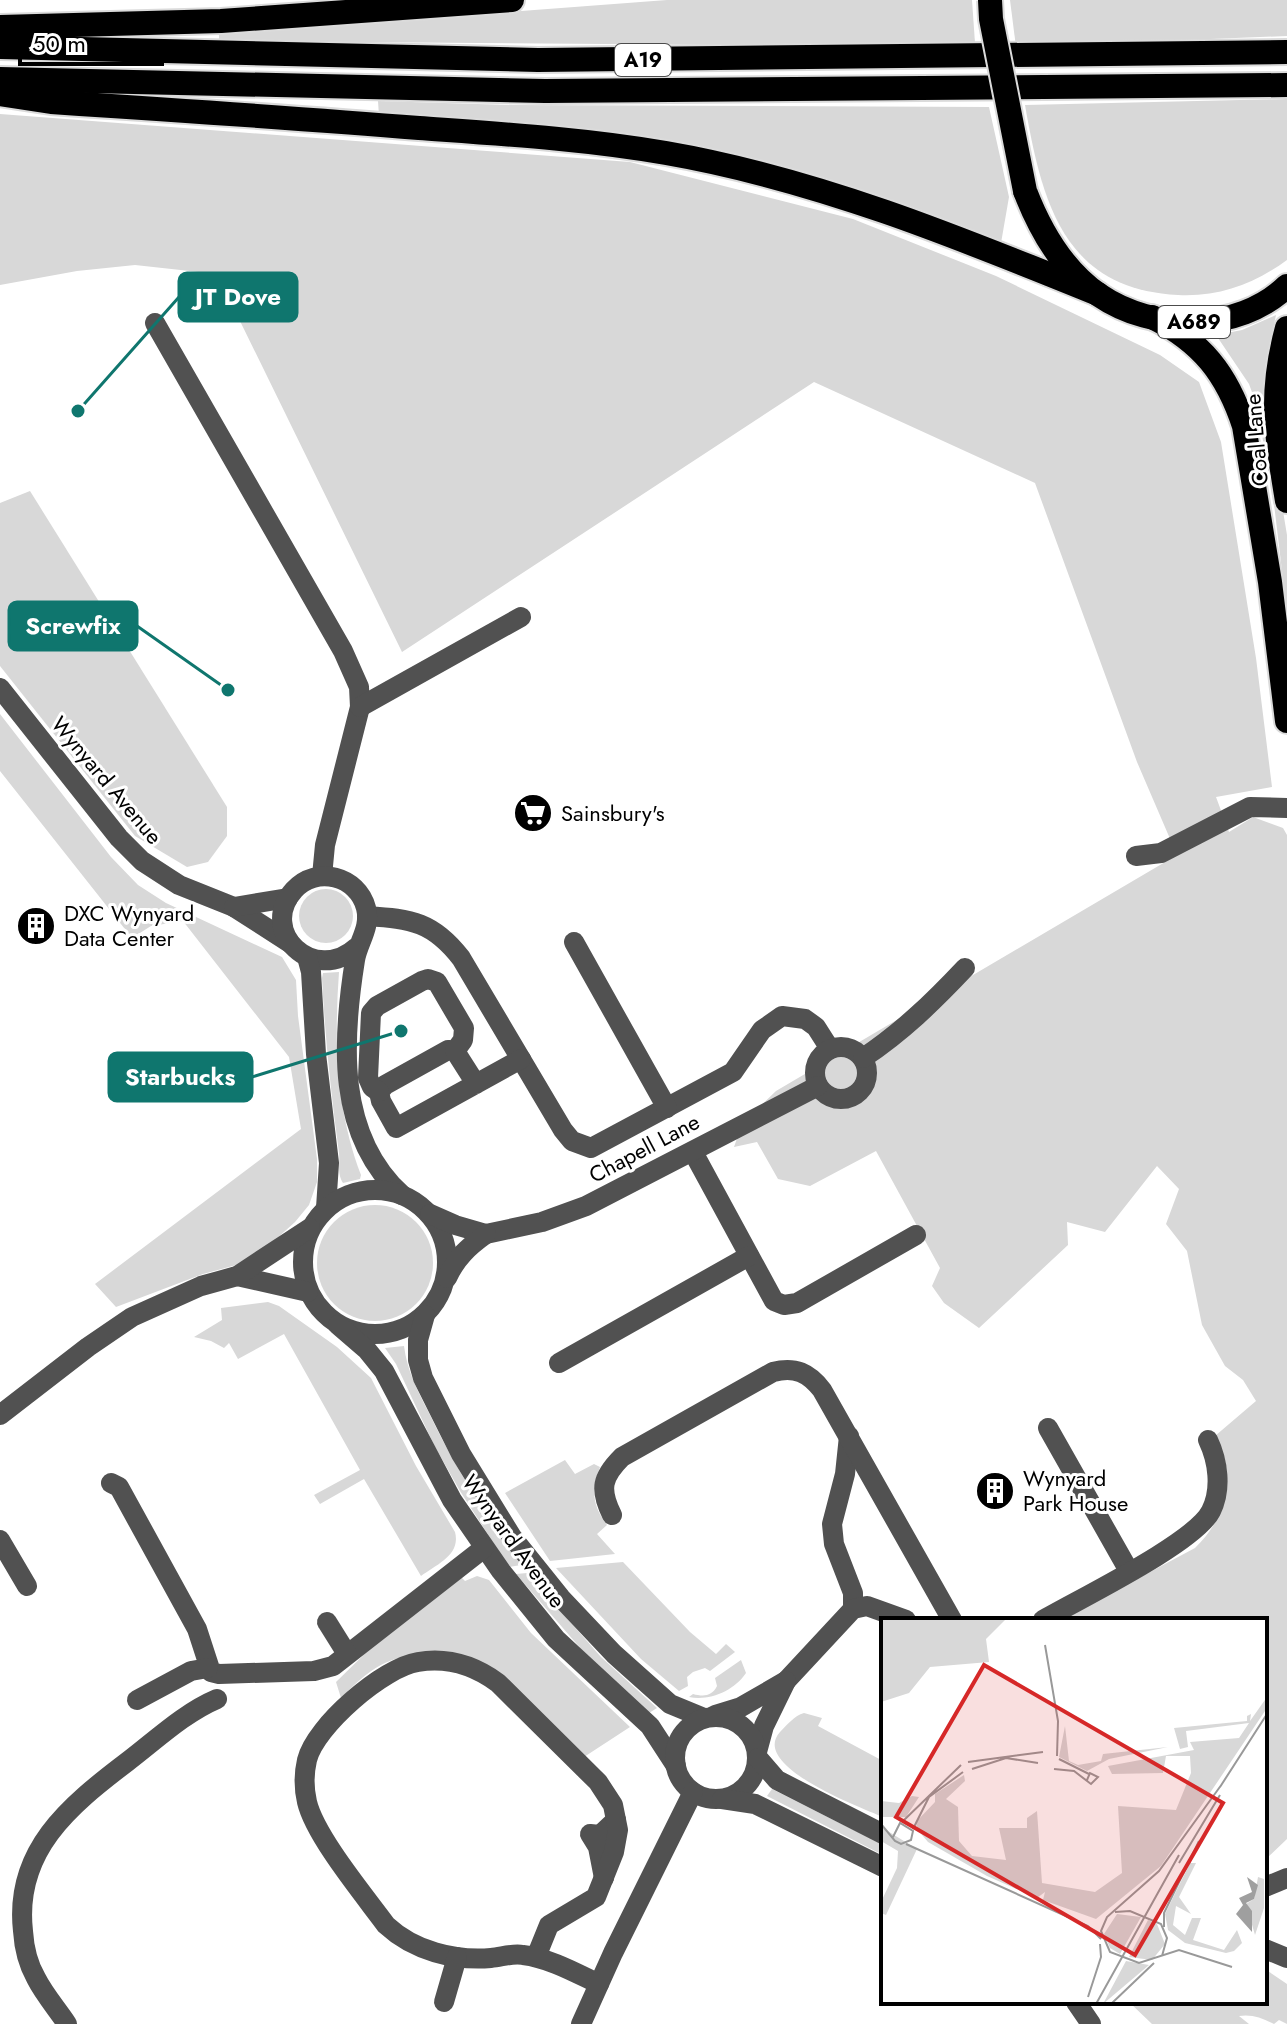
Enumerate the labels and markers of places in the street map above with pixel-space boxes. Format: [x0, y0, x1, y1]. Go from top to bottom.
callout: JT Dove [179, 273, 297, 321]
callout: Screwfix [9, 602, 137, 650]
supermarket icon: Sainsbury's [512, 792, 554, 834]
place label: Sainsbury's [561, 797, 665, 829]
place label: DXC Wynyard Data Center [64, 897, 194, 954]
building icon: DXC Wynyard Data Center [15, 905, 57, 947]
callout: Starbucks [109, 1053, 252, 1101]
place label: Wynyard Park House [1023, 1462, 1128, 1519]
building icon: Wynyard Park House [974, 1470, 1016, 1512]

